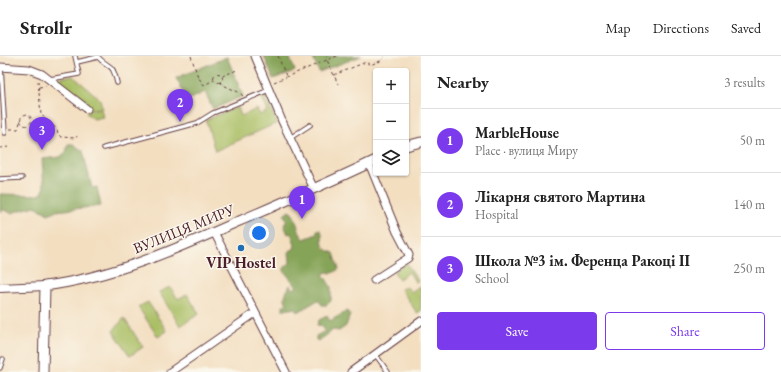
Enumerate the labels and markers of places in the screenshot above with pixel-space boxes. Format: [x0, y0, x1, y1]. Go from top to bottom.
pin: 2 [167, 89, 193, 122]
pin: 3 [29, 117, 55, 150]
pin: 1 [289, 186, 315, 219]
marker: VIP Hostel [236, 243, 246, 253]
place label: VIP Hostel [206, 253, 277, 272]

